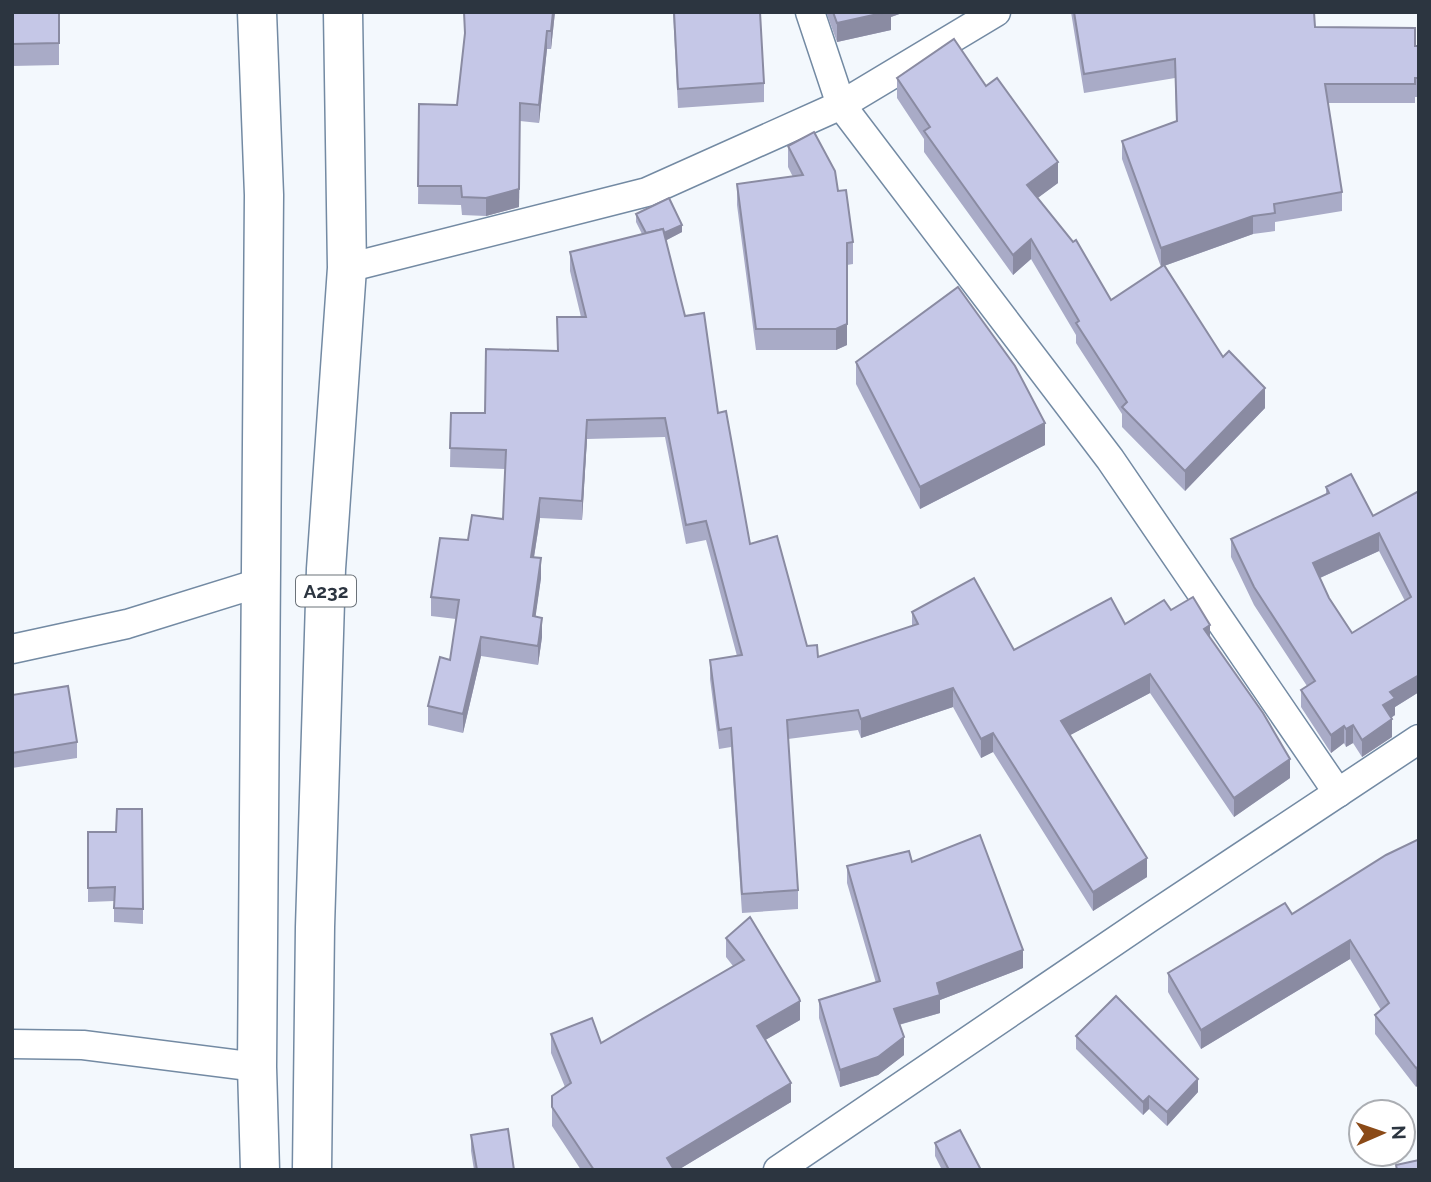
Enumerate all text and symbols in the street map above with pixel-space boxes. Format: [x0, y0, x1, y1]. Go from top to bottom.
road number: A232 [296, 576, 356, 606]
north arrow [1347, 1098, 1417, 1168]
text: N [1388, 1125, 1410, 1140]

